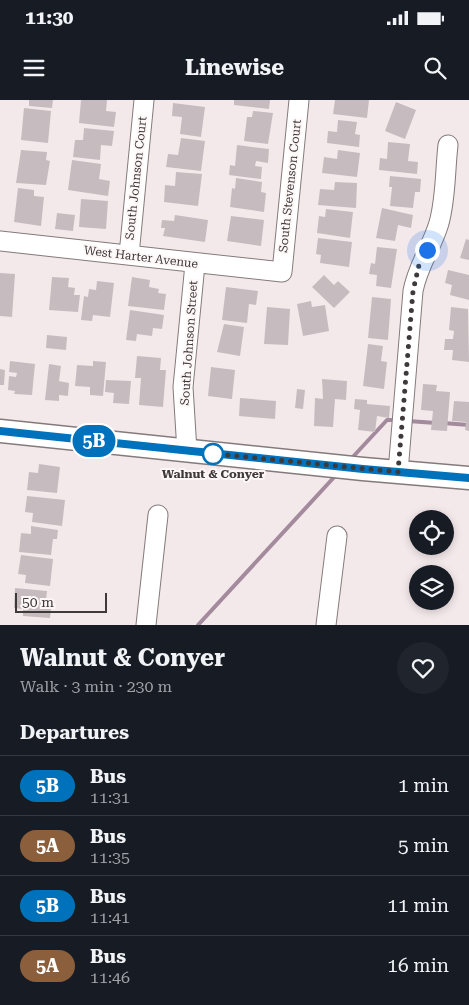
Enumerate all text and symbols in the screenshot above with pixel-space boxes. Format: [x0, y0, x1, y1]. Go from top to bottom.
text: 11:30 [25, 6, 74, 29]
icon: menu [20, 54, 48, 82]
icon: search [421, 54, 449, 82]
text: Linewise [185, 55, 284, 80]
street label: South Johnson Court [123, 115, 150, 240]
street label: South Stevenson Court [276, 118, 304, 253]
your location [415, 238, 440, 263]
street label: West Harter Avenue [83, 243, 199, 271]
street label: South Johnson Street [178, 279, 200, 406]
line badge: 5B [72, 425, 116, 457]
text: 5B [82, 430, 106, 451]
marker: Walnut & Conyer [202, 443, 224, 465]
place label: Walnut & Conyer [162, 467, 265, 481]
map controls [409, 510, 454, 610]
button: locate [409, 510, 454, 555]
button: layers [409, 565, 454, 610]
scale bar [15, 590, 108, 613]
text: 50 m [22, 594, 54, 610]
button: heart [397, 642, 449, 694]
text: Walnut & Conyer [20, 644, 225, 672]
text: Walk · 3 min · 230 m [20, 677, 172, 696]
text: Departures [20, 721, 129, 744]
text: Bus [90, 765, 126, 788]
text: 1 min [398, 774, 449, 797]
text: 5B [36, 775, 59, 796]
text: 11:31 [90, 788, 130, 807]
text: Bus [90, 825, 126, 848]
text: 5 min [398, 834, 449, 857]
text: 5A [36, 835, 59, 856]
text: 11:35 [90, 848, 130, 867]
text: Bus [90, 885, 126, 908]
text: 11 min [387, 894, 449, 917]
text: 5B [36, 895, 59, 916]
text: 11:41 [90, 908, 130, 927]
text: Bus [90, 945, 126, 968]
text: 16 min [387, 954, 449, 977]
text: 5A [36, 955, 59, 976]
text: 11:46 [90, 968, 130, 987]

